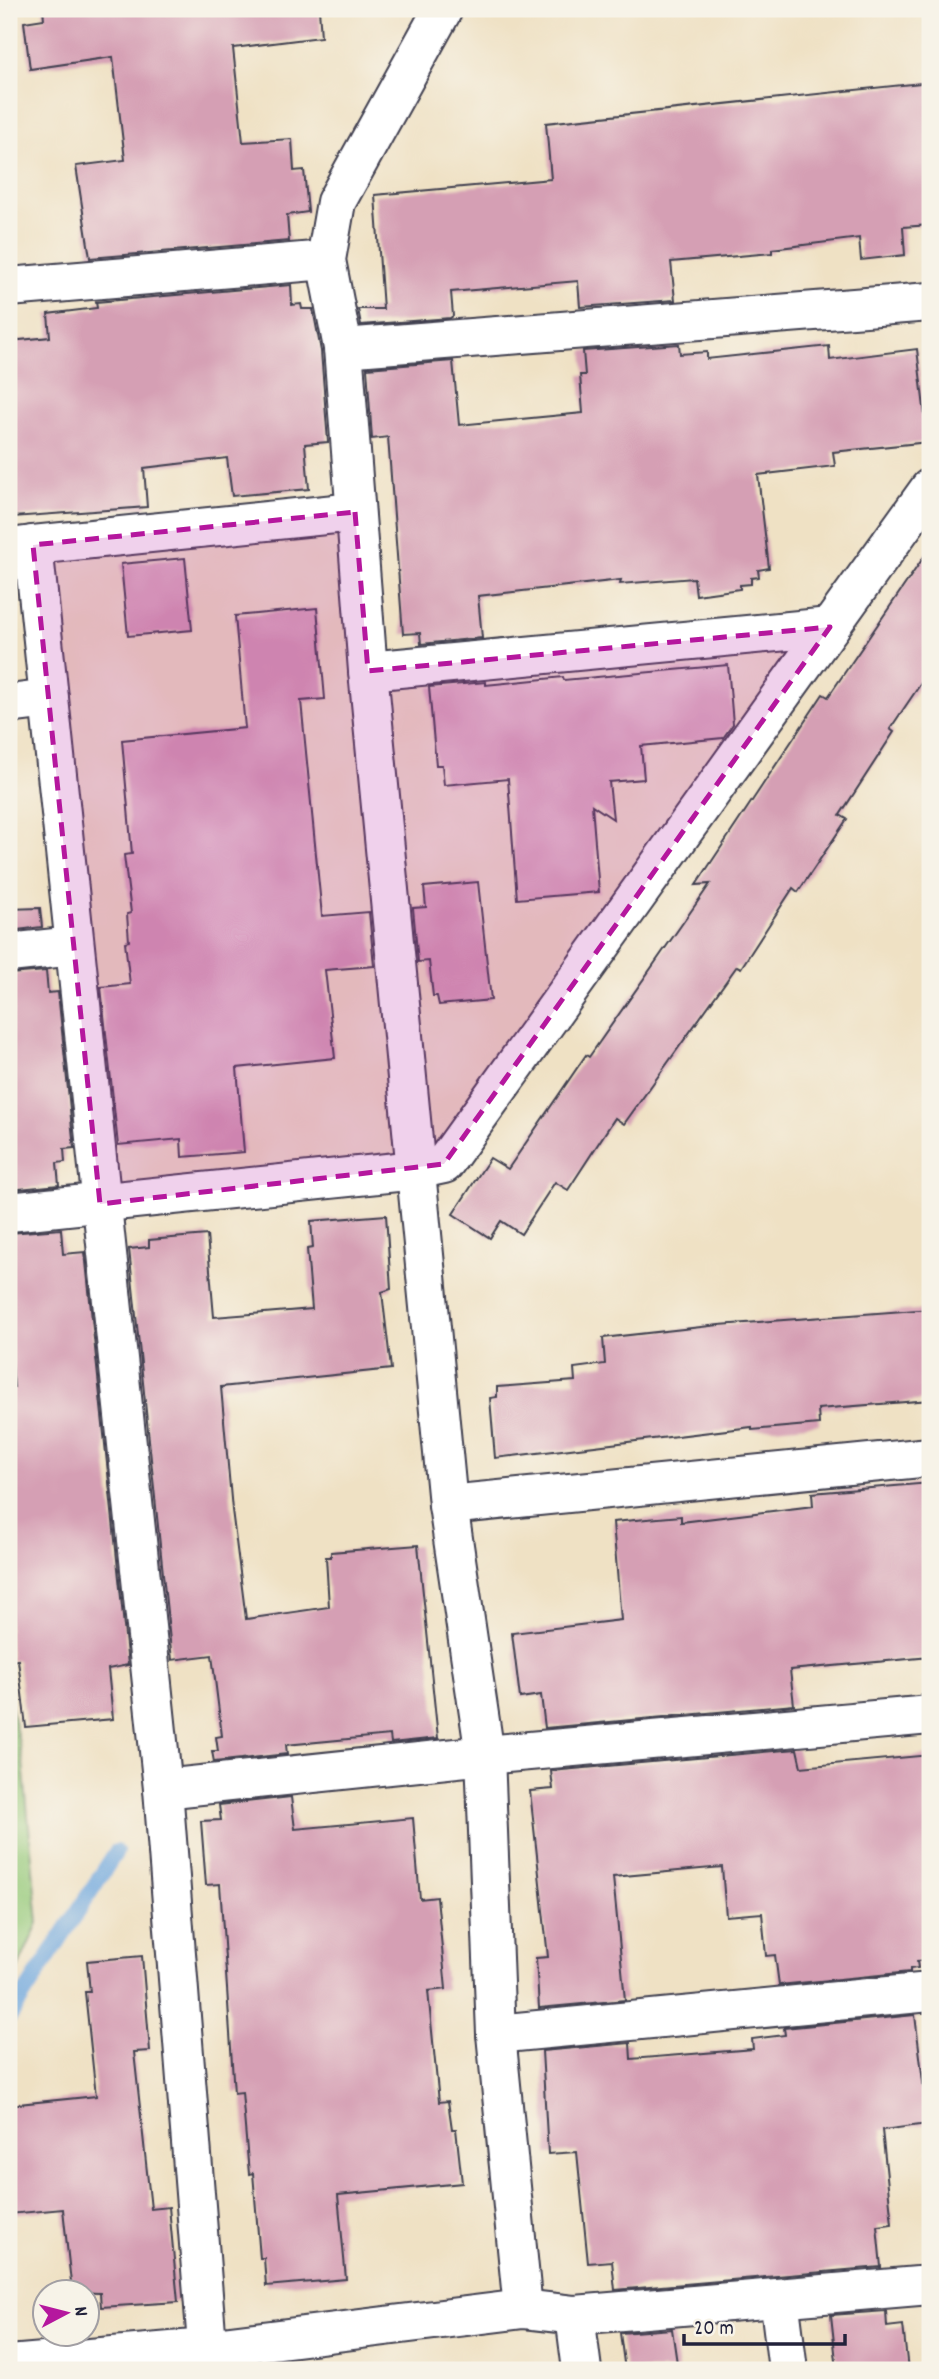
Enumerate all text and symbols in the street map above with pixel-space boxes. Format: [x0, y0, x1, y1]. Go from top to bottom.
north arrow [32, 2278, 102, 2348]
scale bar [684, 2302, 844, 2346]
text: N [65, 2305, 93, 2318]
text: 20 m [694, 2315, 734, 2345]

